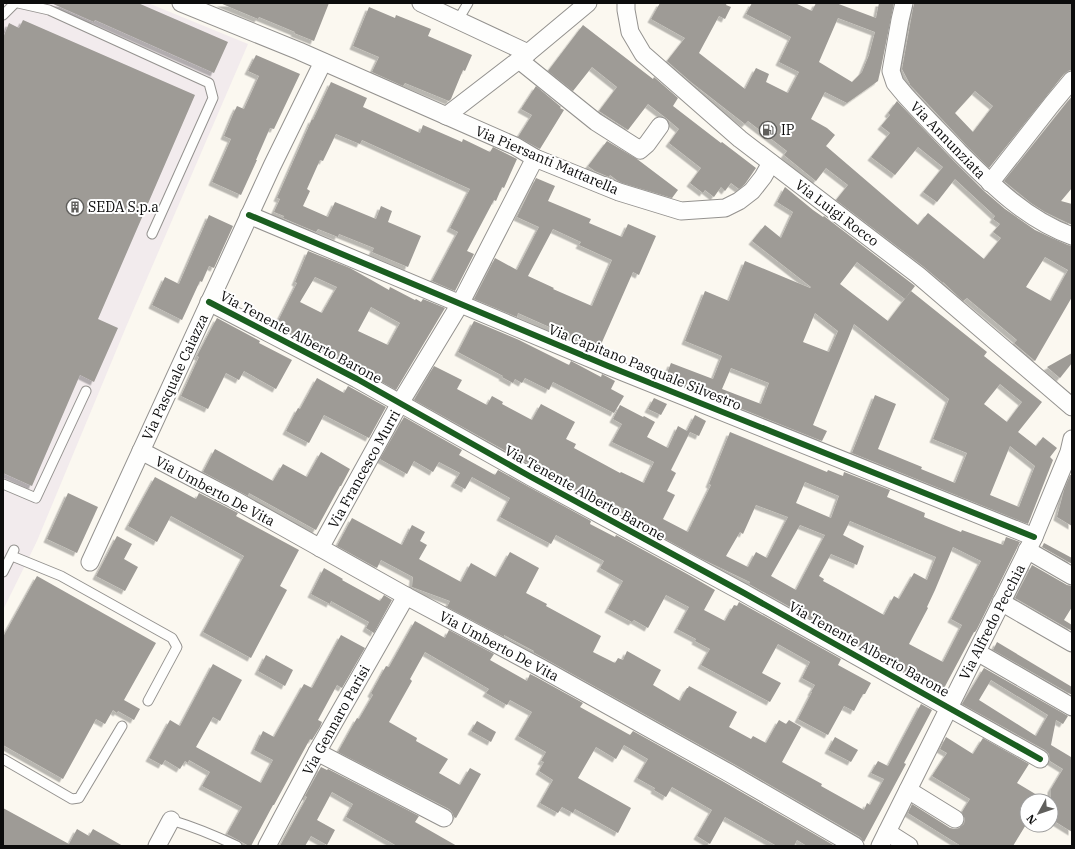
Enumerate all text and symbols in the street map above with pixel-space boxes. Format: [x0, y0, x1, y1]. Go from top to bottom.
street label: Via Annunziata [906, 97, 990, 183]
fuel station icon: IP [758, 120, 778, 140]
place label: IP [781, 121, 795, 139]
street label: Via Piersanti Mattarella [473, 122, 622, 199]
street label: Via Luigi Rocco [792, 176, 882, 250]
building icon: SEDA S.p.a [65, 197, 85, 217]
place label: SEDA S.p.a [88, 198, 159, 216]
street label: Via Tenente Alberto Barone [217, 287, 385, 387]
street label: Via Pasquale Caiazza [138, 311, 212, 443]
street label: Via Capitano Pasquale Silvestro [546, 320, 744, 414]
street label: Via Francesco Murri [324, 407, 404, 531]
street label: Via Tenente Alberto Barone [501, 441, 669, 545]
street label: Via Umberto De Vita [152, 452, 278, 530]
street label: Via Alfredo Pecchia [955, 561, 1029, 683]
street label: Via Tenente Alberto Barone [785, 597, 953, 701]
street label: Via Umberto De Vita [436, 607, 562, 685]
street label: Via Gennaro Parisi [298, 662, 374, 778]
north arrow [1019, 793, 1059, 833]
text: N [1023, 811, 1039, 827]

